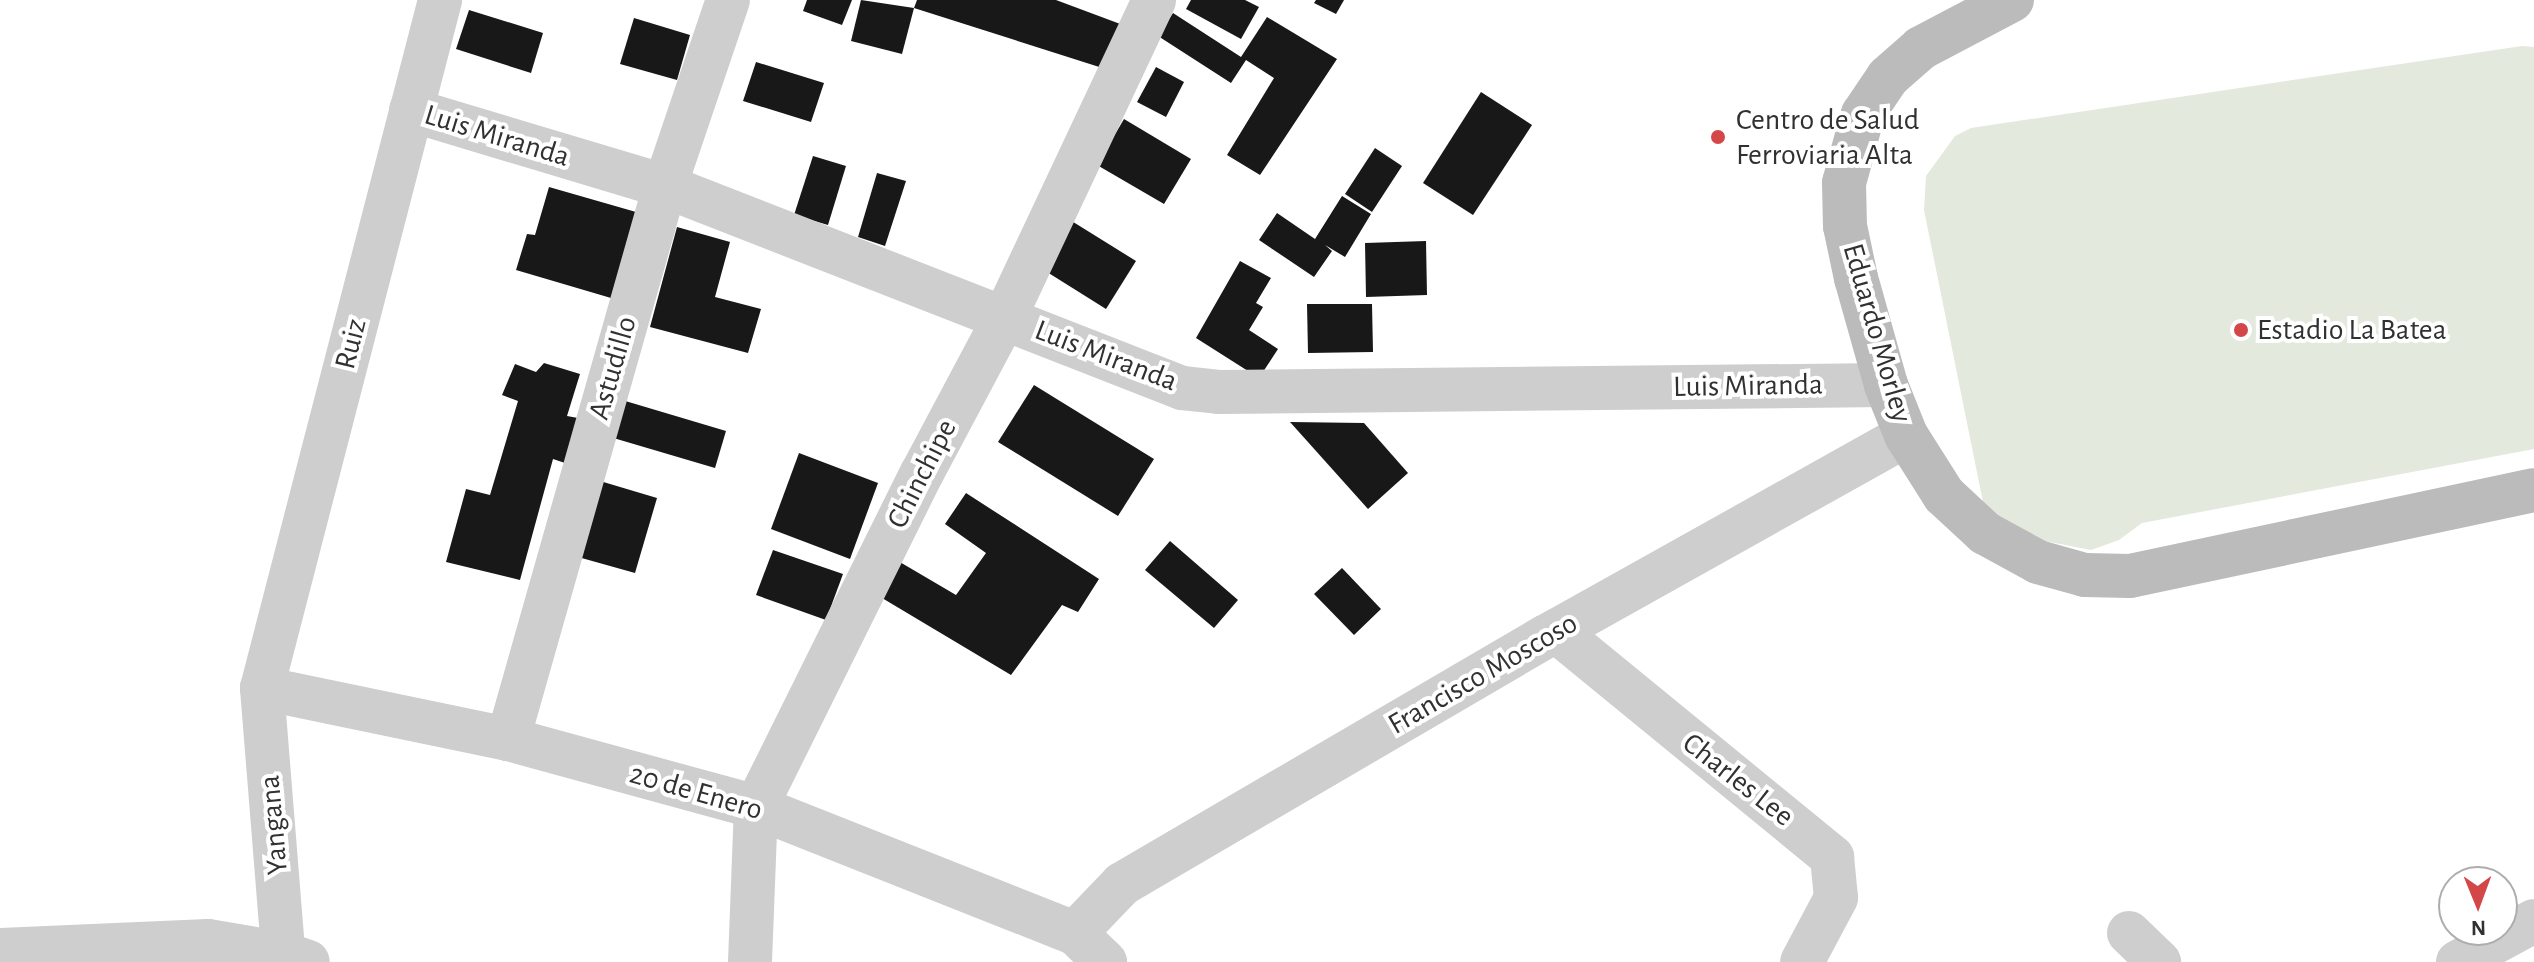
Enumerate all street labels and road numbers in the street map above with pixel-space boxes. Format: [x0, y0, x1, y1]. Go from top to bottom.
street label: Luis Miranda [420, 97, 574, 175]
street label: Eduardo Morley [1834, 239, 1920, 427]
street label: Astudillo [581, 312, 645, 424]
street label: Luis Miranda [1030, 312, 1182, 400]
street label: Ruiz [327, 315, 375, 373]
street label: Luis Miranda [1673, 367, 1823, 405]
street label: Chinchipe [879, 414, 965, 534]
street label: Francisco Moscoso [1382, 605, 1584, 743]
street label: Charles Lee [1675, 725, 1801, 835]
street label: 20 de Enero [625, 756, 767, 828]
street label: Yangana [252, 774, 296, 876]

